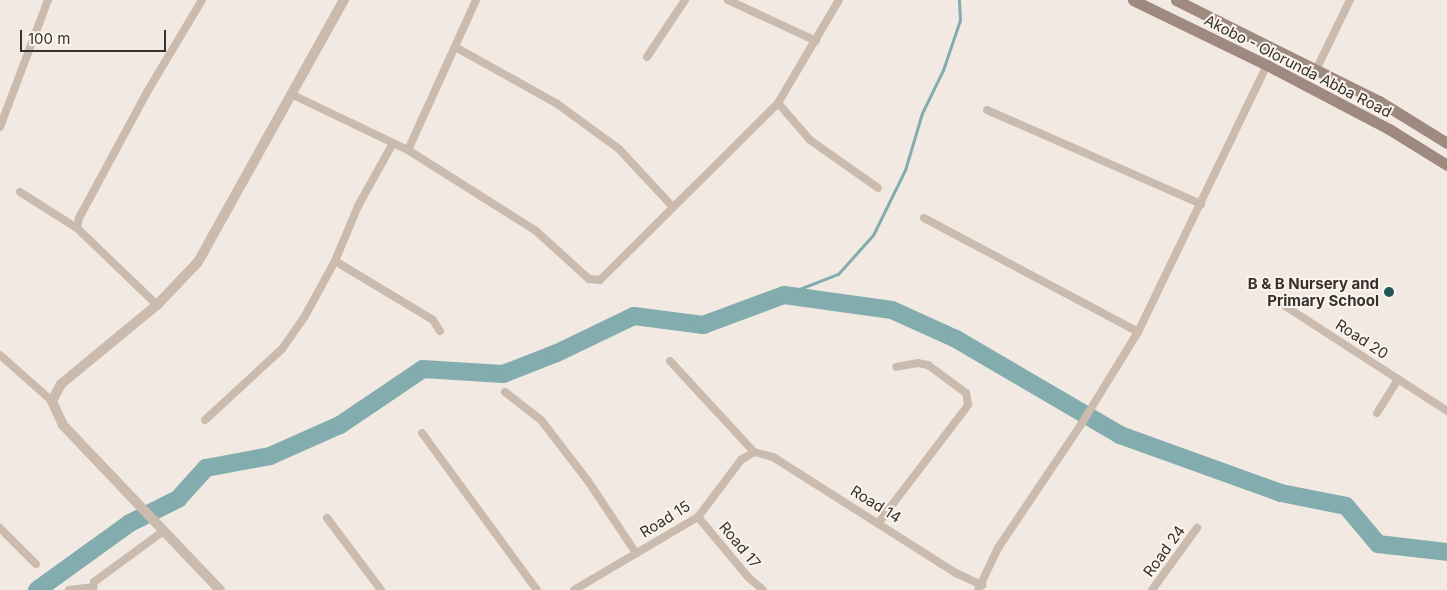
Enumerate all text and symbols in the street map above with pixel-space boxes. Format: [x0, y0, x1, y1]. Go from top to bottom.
street label: Akobo - Olorunda Abba Road [1201, 11, 1395, 121]
scale bar [22, 20, 169, 52]
text: 100 m [28, 29, 70, 48]
place label: B & B Nursery and Primary School [1248, 274, 1379, 309]
marker: B & B Nursery and Primary School [1383, 286, 1395, 298]
street label: Road 20 [1332, 315, 1392, 363]
street label: Road 14 [847, 481, 905, 527]
street label: Road 15 [637, 497, 693, 541]
street label: Road 17 [715, 518, 765, 572]
street label: Road 24 [1139, 522, 1189, 580]

